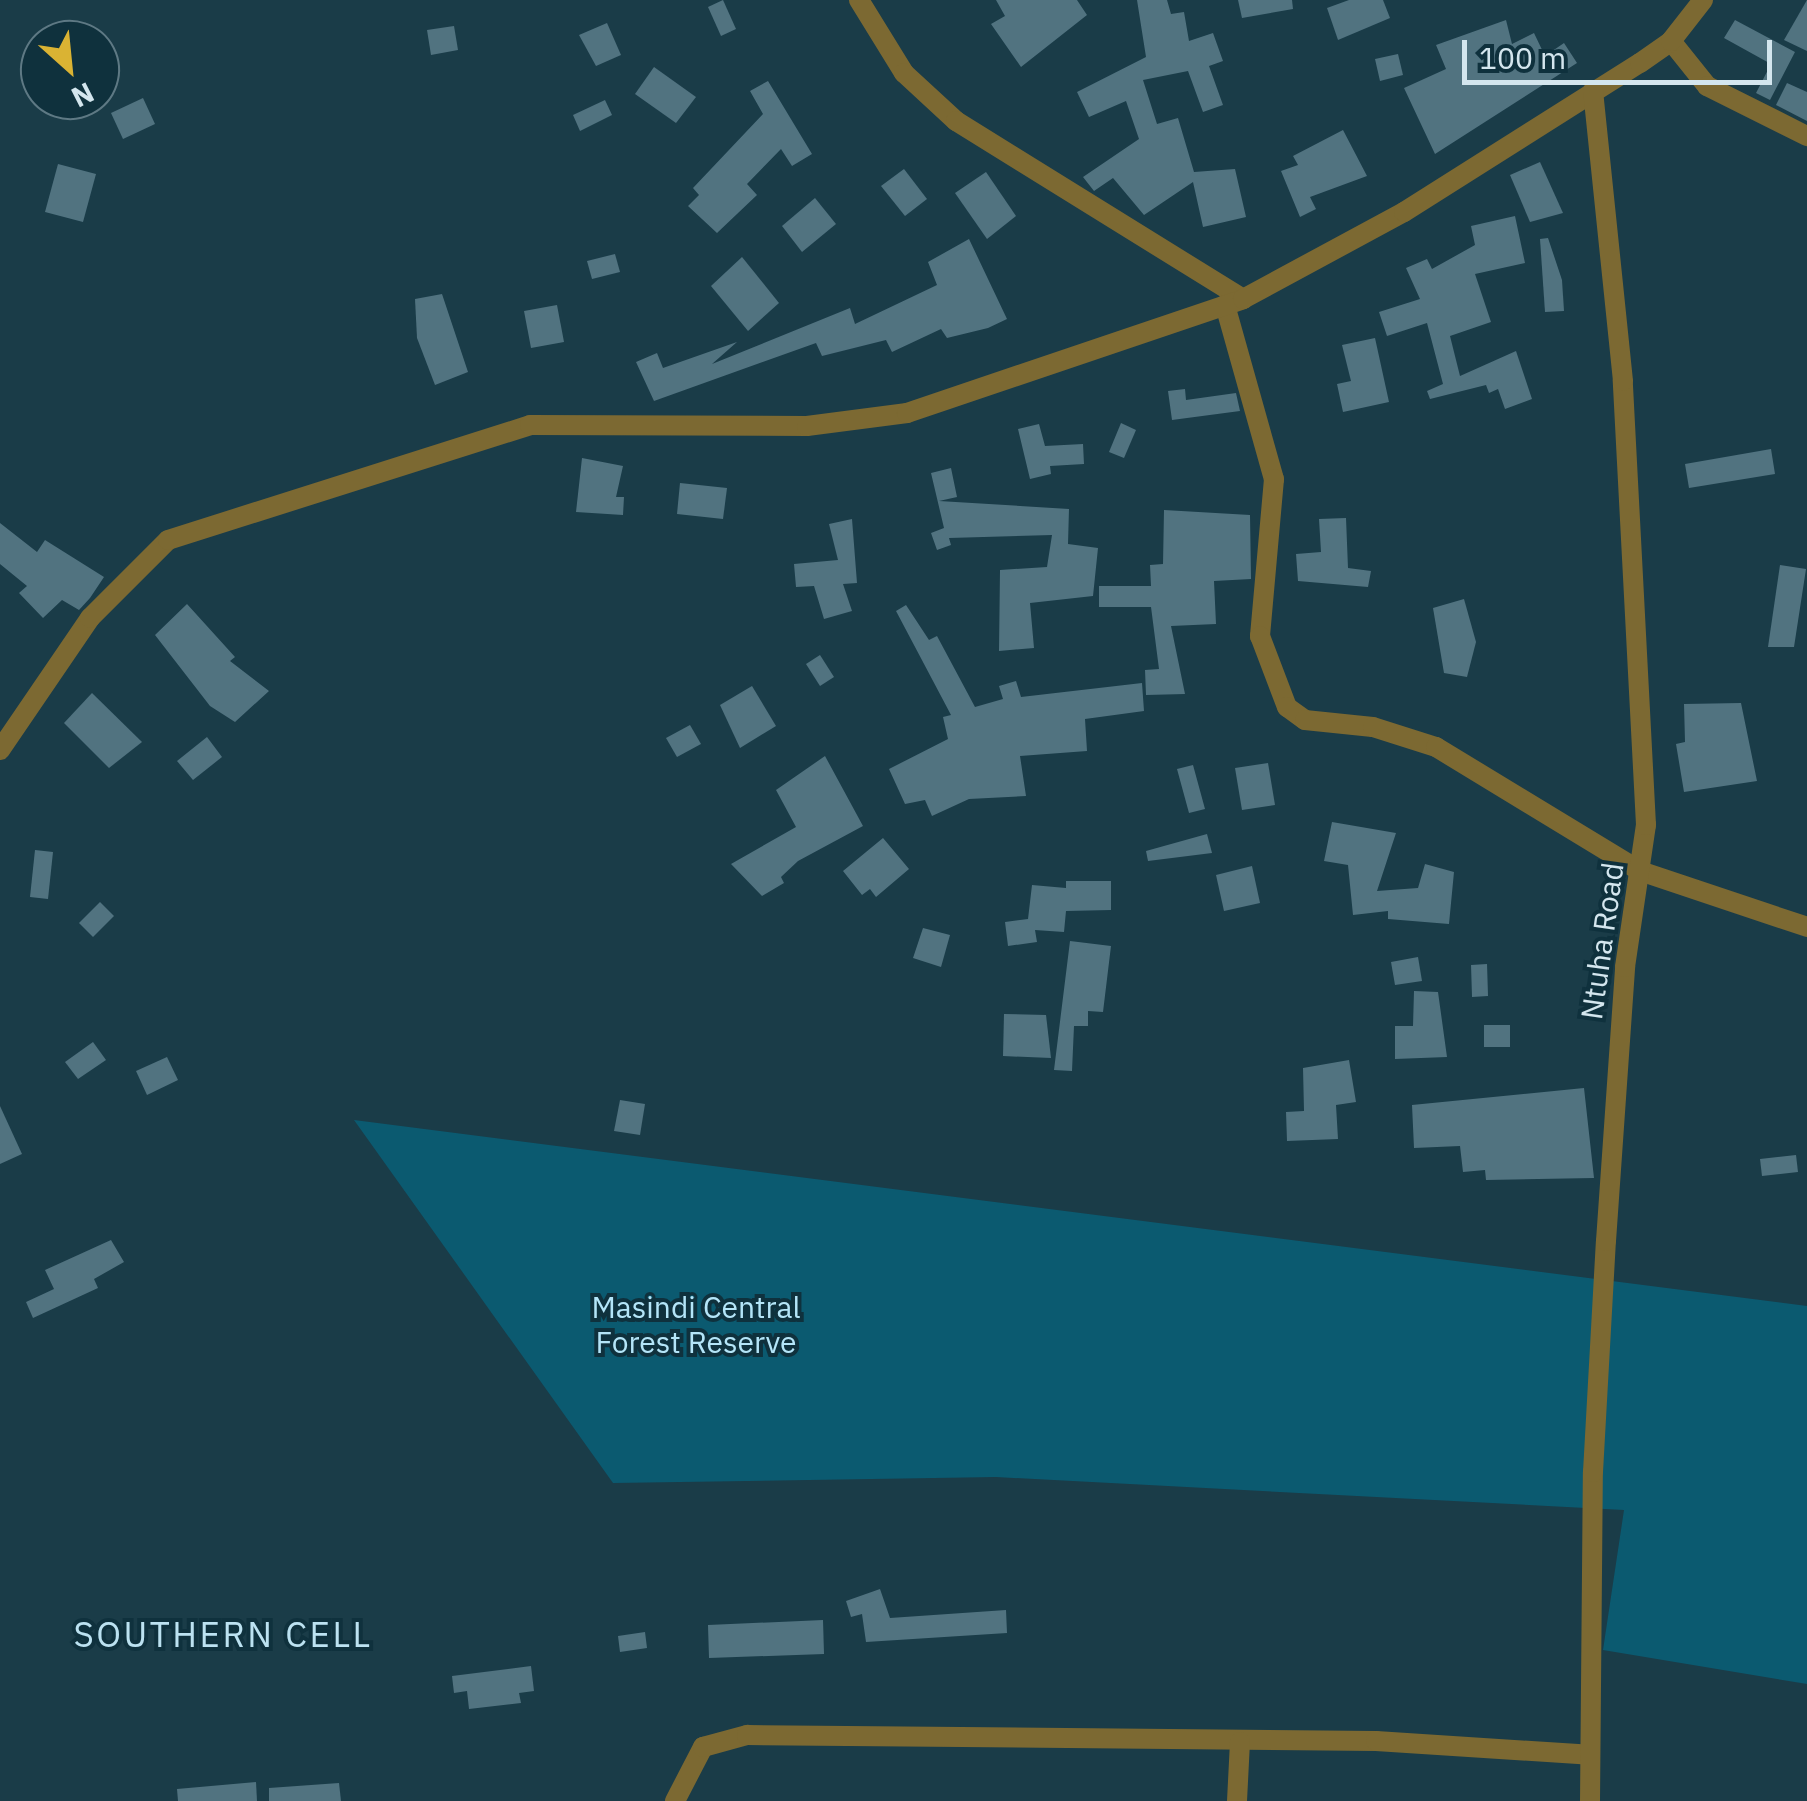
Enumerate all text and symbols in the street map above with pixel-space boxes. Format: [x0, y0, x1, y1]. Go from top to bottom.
north arrow [20, 20, 120, 120]
scale bar [1467, 20, 1777, 82]
text: 100 m [1479, 38, 1566, 77]
text: N [66, 74, 100, 116]
street label: Ntuha Road [1573, 860, 1631, 1022]
park label: Masindi Central Forest Reserve [591, 1289, 801, 1360]
district label: SOUTHERN CELL [73, 1613, 373, 1655]

